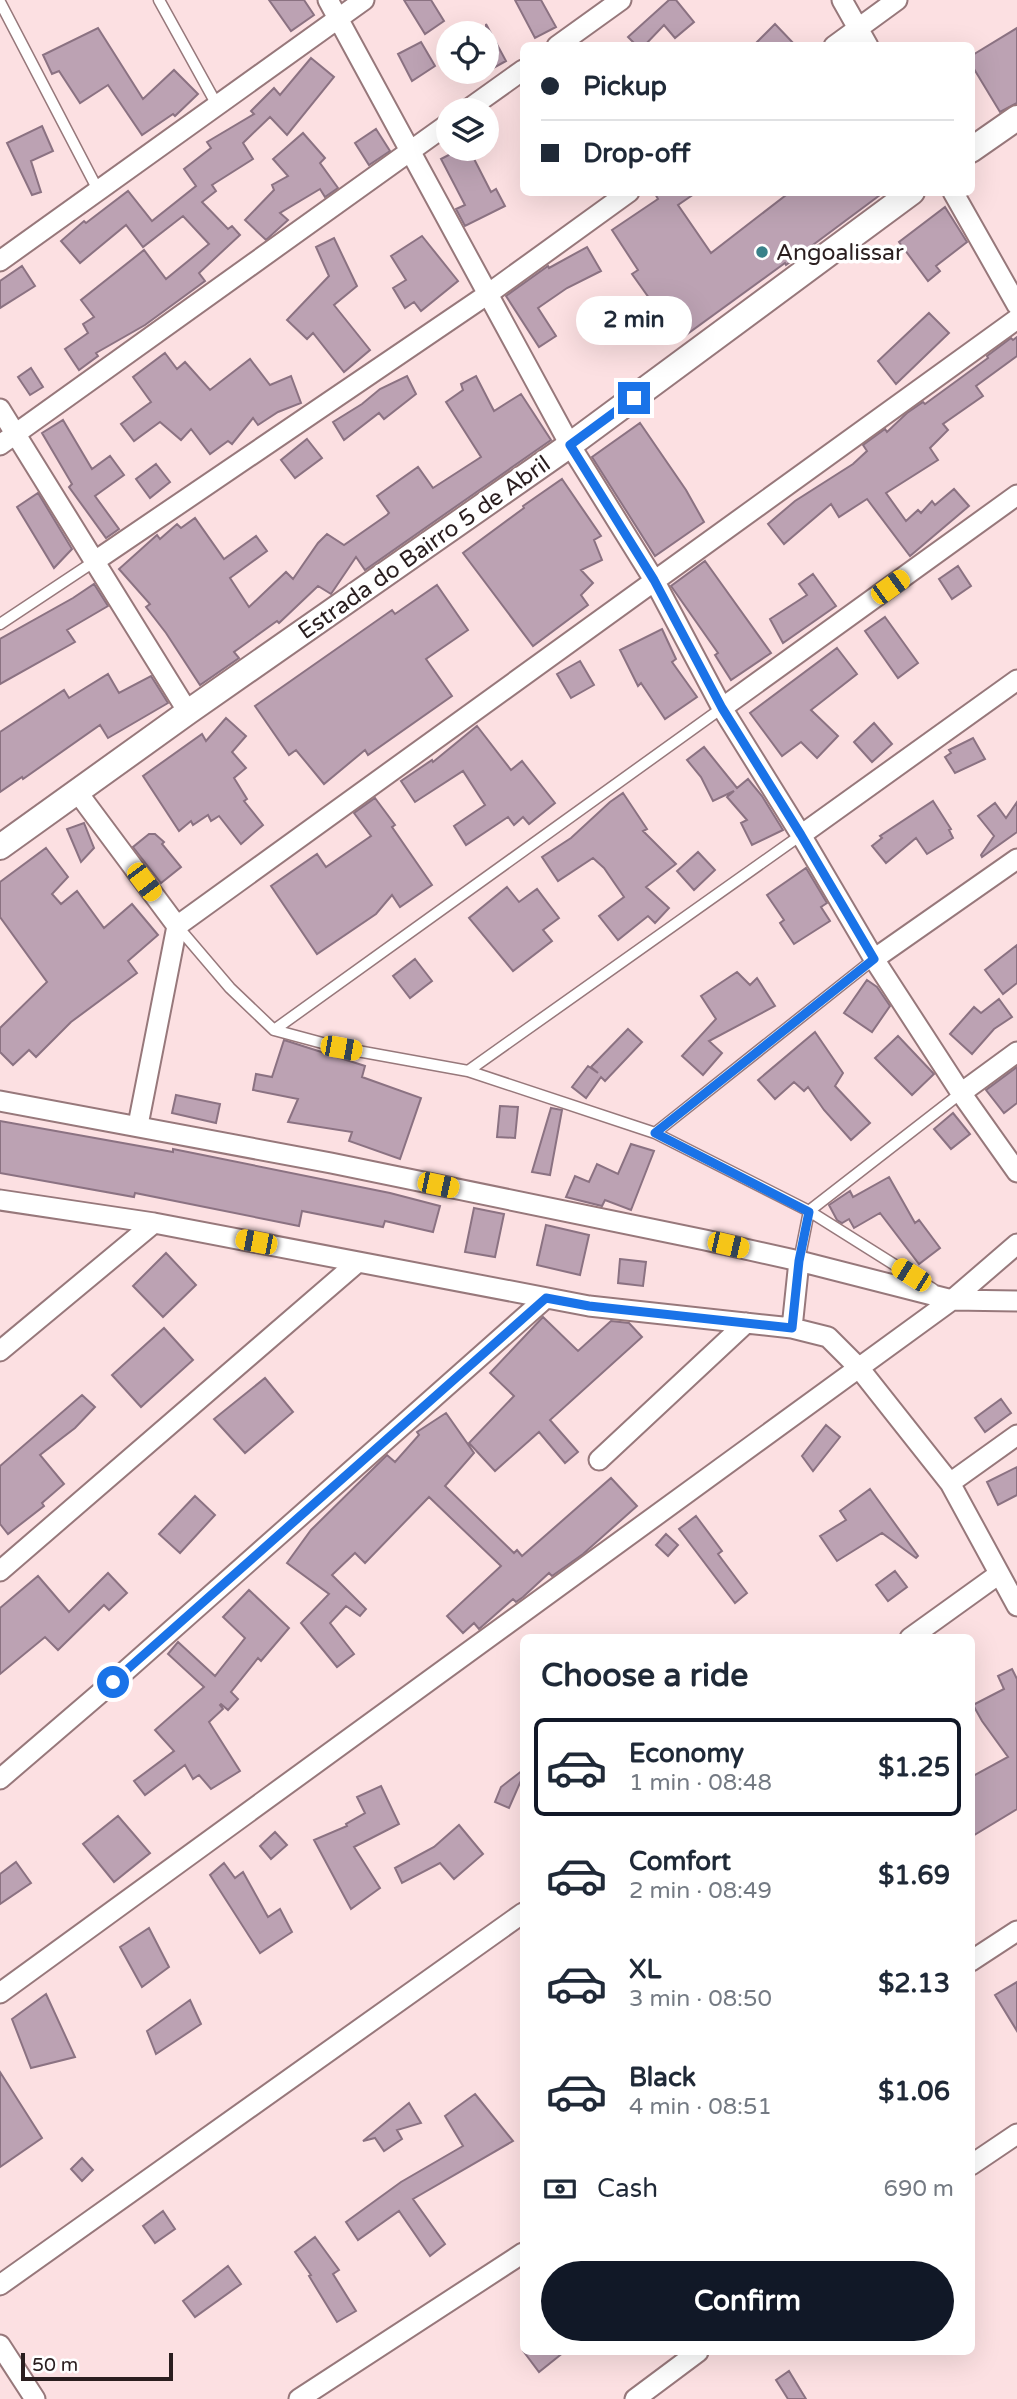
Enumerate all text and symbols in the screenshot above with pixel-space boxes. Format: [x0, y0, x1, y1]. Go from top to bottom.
map controls [436, 21, 499, 161]
button: locate [436, 21, 499, 84]
text: Pickup [583, 71, 667, 102]
button: layers [436, 98, 499, 161]
text: Drop-off [583, 138, 690, 169]
place label: Angoalissar [776, 239, 904, 267]
marker: Angoalissar [754, 244, 770, 260]
callout: 2 min [576, 296, 692, 346]
text: 2 min [603, 306, 665, 334]
route end [618, 382, 650, 414]
street label: Estrada do Bairro 5 de Abril [293, 450, 556, 646]
car [867, 566, 914, 608]
car [123, 859, 166, 905]
car [319, 1034, 364, 1062]
car [416, 1170, 461, 1200]
car [234, 1228, 279, 1256]
car [706, 1230, 751, 1260]
car [888, 1255, 935, 1295]
text: Choose a ride [541, 1657, 748, 1695]
route start [97, 1666, 129, 1698]
icon: car [545, 1736, 608, 1799]
text: Economy [629, 1738, 744, 1769]
text: $1.25 [878, 1752, 950, 1783]
text: 1 min · 08:48 [629, 1769, 772, 1797]
icon: car [545, 1844, 608, 1907]
text: Comfort [629, 1846, 731, 1877]
text: $1.69 [878, 1860, 950, 1891]
text: 2 min · 08:49 [629, 1877, 772, 1905]
icon: car [545, 1952, 608, 2015]
text: XL [629, 1954, 661, 1985]
text: $2.13 [878, 1968, 950, 1999]
text: 3 min · 08:50 [629, 1985, 772, 2013]
icon: car [545, 2060, 608, 2123]
text: Black [629, 2062, 696, 2093]
text: $1.06 [878, 2076, 950, 2107]
text: 4 min · 08:51 [629, 2093, 772, 2121]
icon: cash [541, 2170, 579, 2208]
text: Cash [597, 2173, 658, 2204]
text: 690 m [884, 2175, 954, 2203]
button: Confirm [541, 2261, 954, 2341]
scale bar [21, 2350, 173, 2382]
text: 50 m [32, 2354, 78, 2376]

